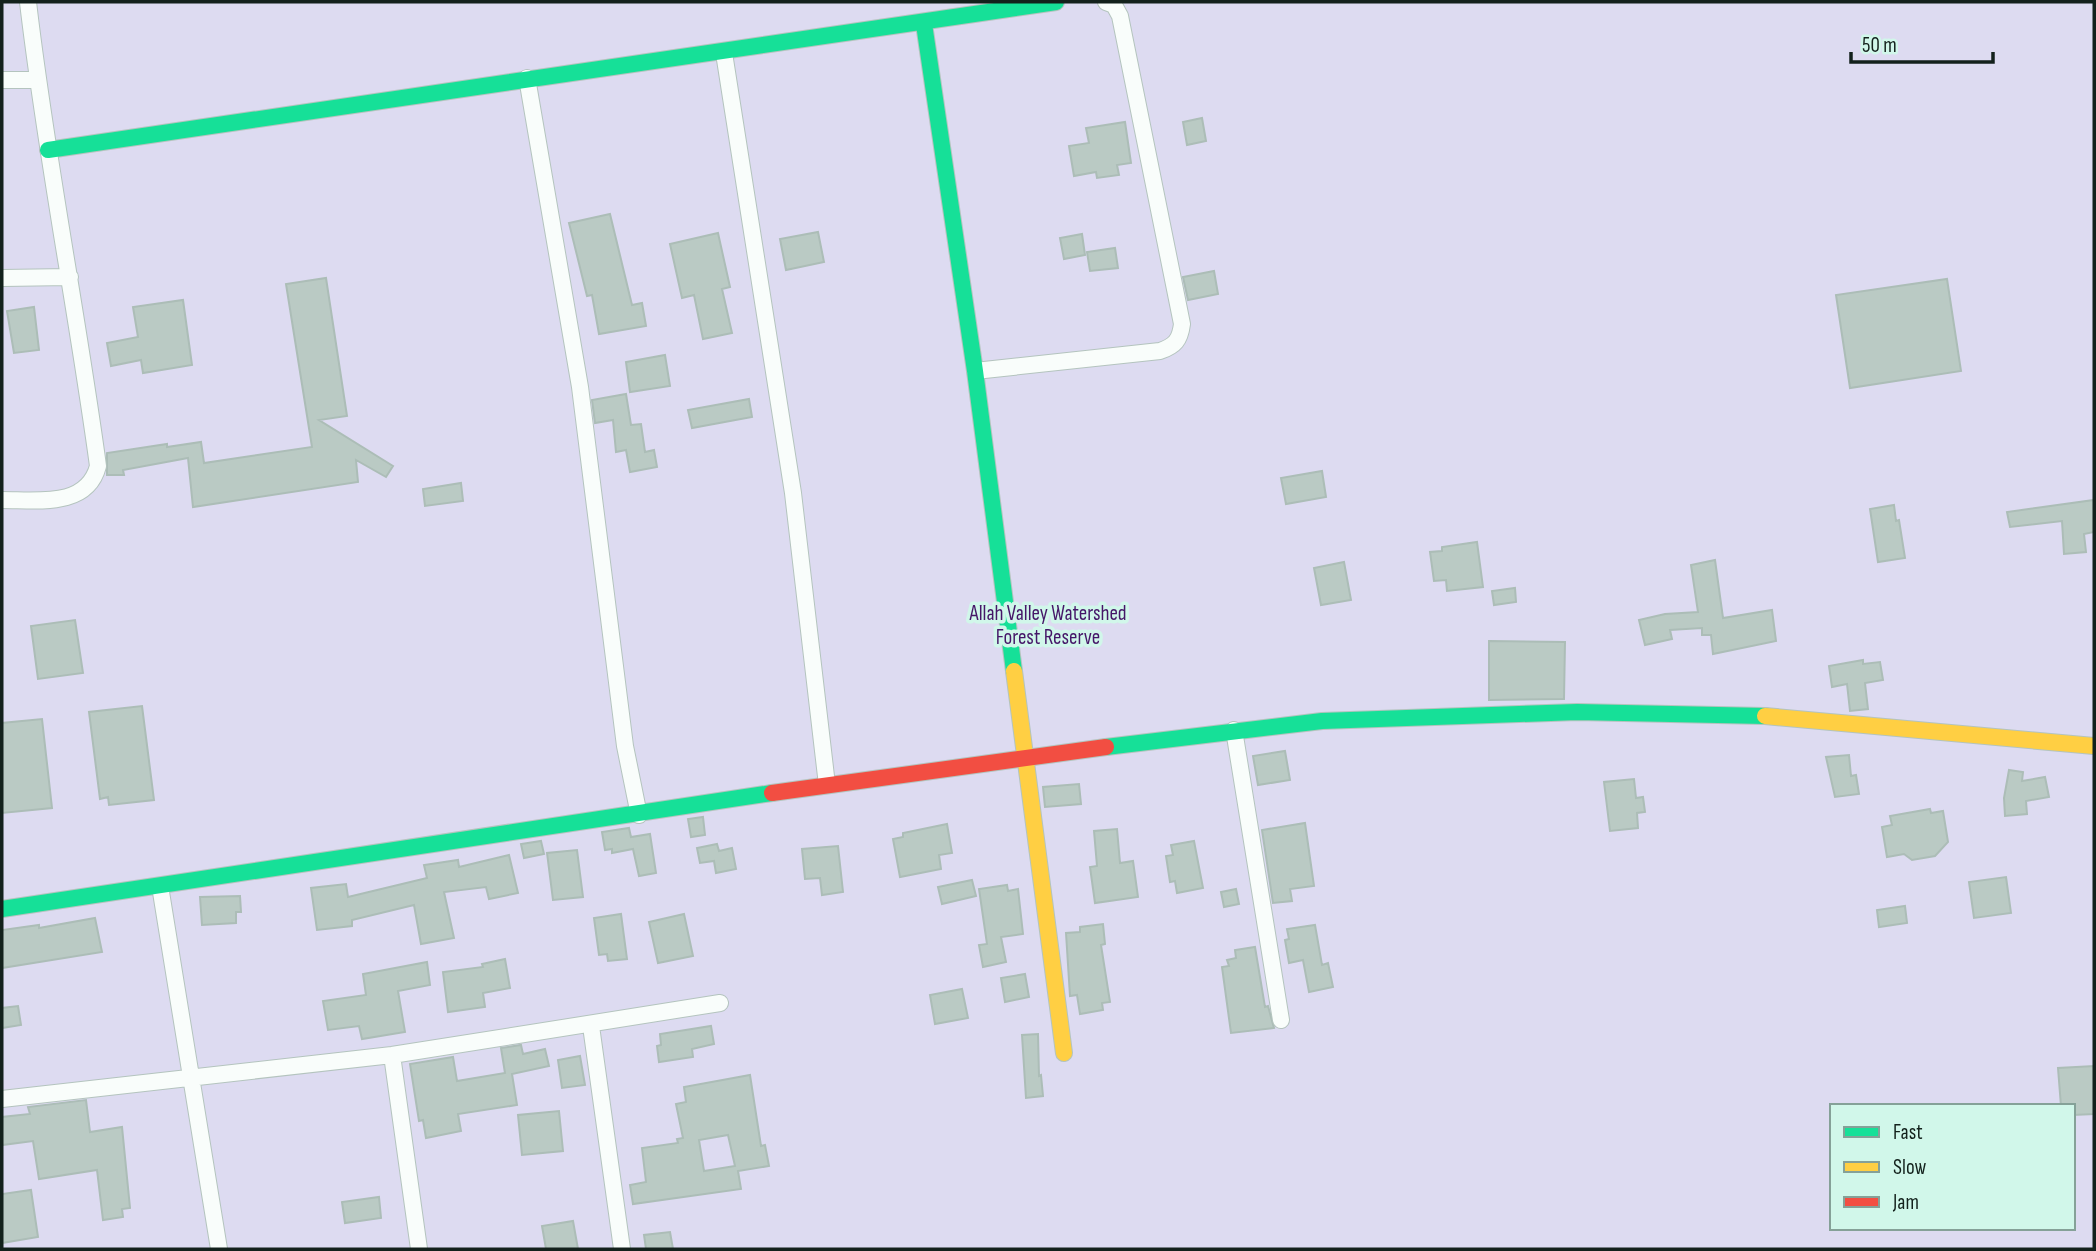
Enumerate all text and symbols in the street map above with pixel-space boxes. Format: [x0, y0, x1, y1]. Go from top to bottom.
scale bar [1851, 21, 1993, 65]
text: 50 m [1862, 33, 1897, 58]
park label: Allah Valley Watershed Forest Reserve [968, 601, 1127, 650]
legend [1830, 1104, 2075, 1230]
text: Fast [1893, 1120, 1923, 1145]
text: Slow [1893, 1155, 1927, 1180]
text: Jam [1892, 1190, 1919, 1215]

